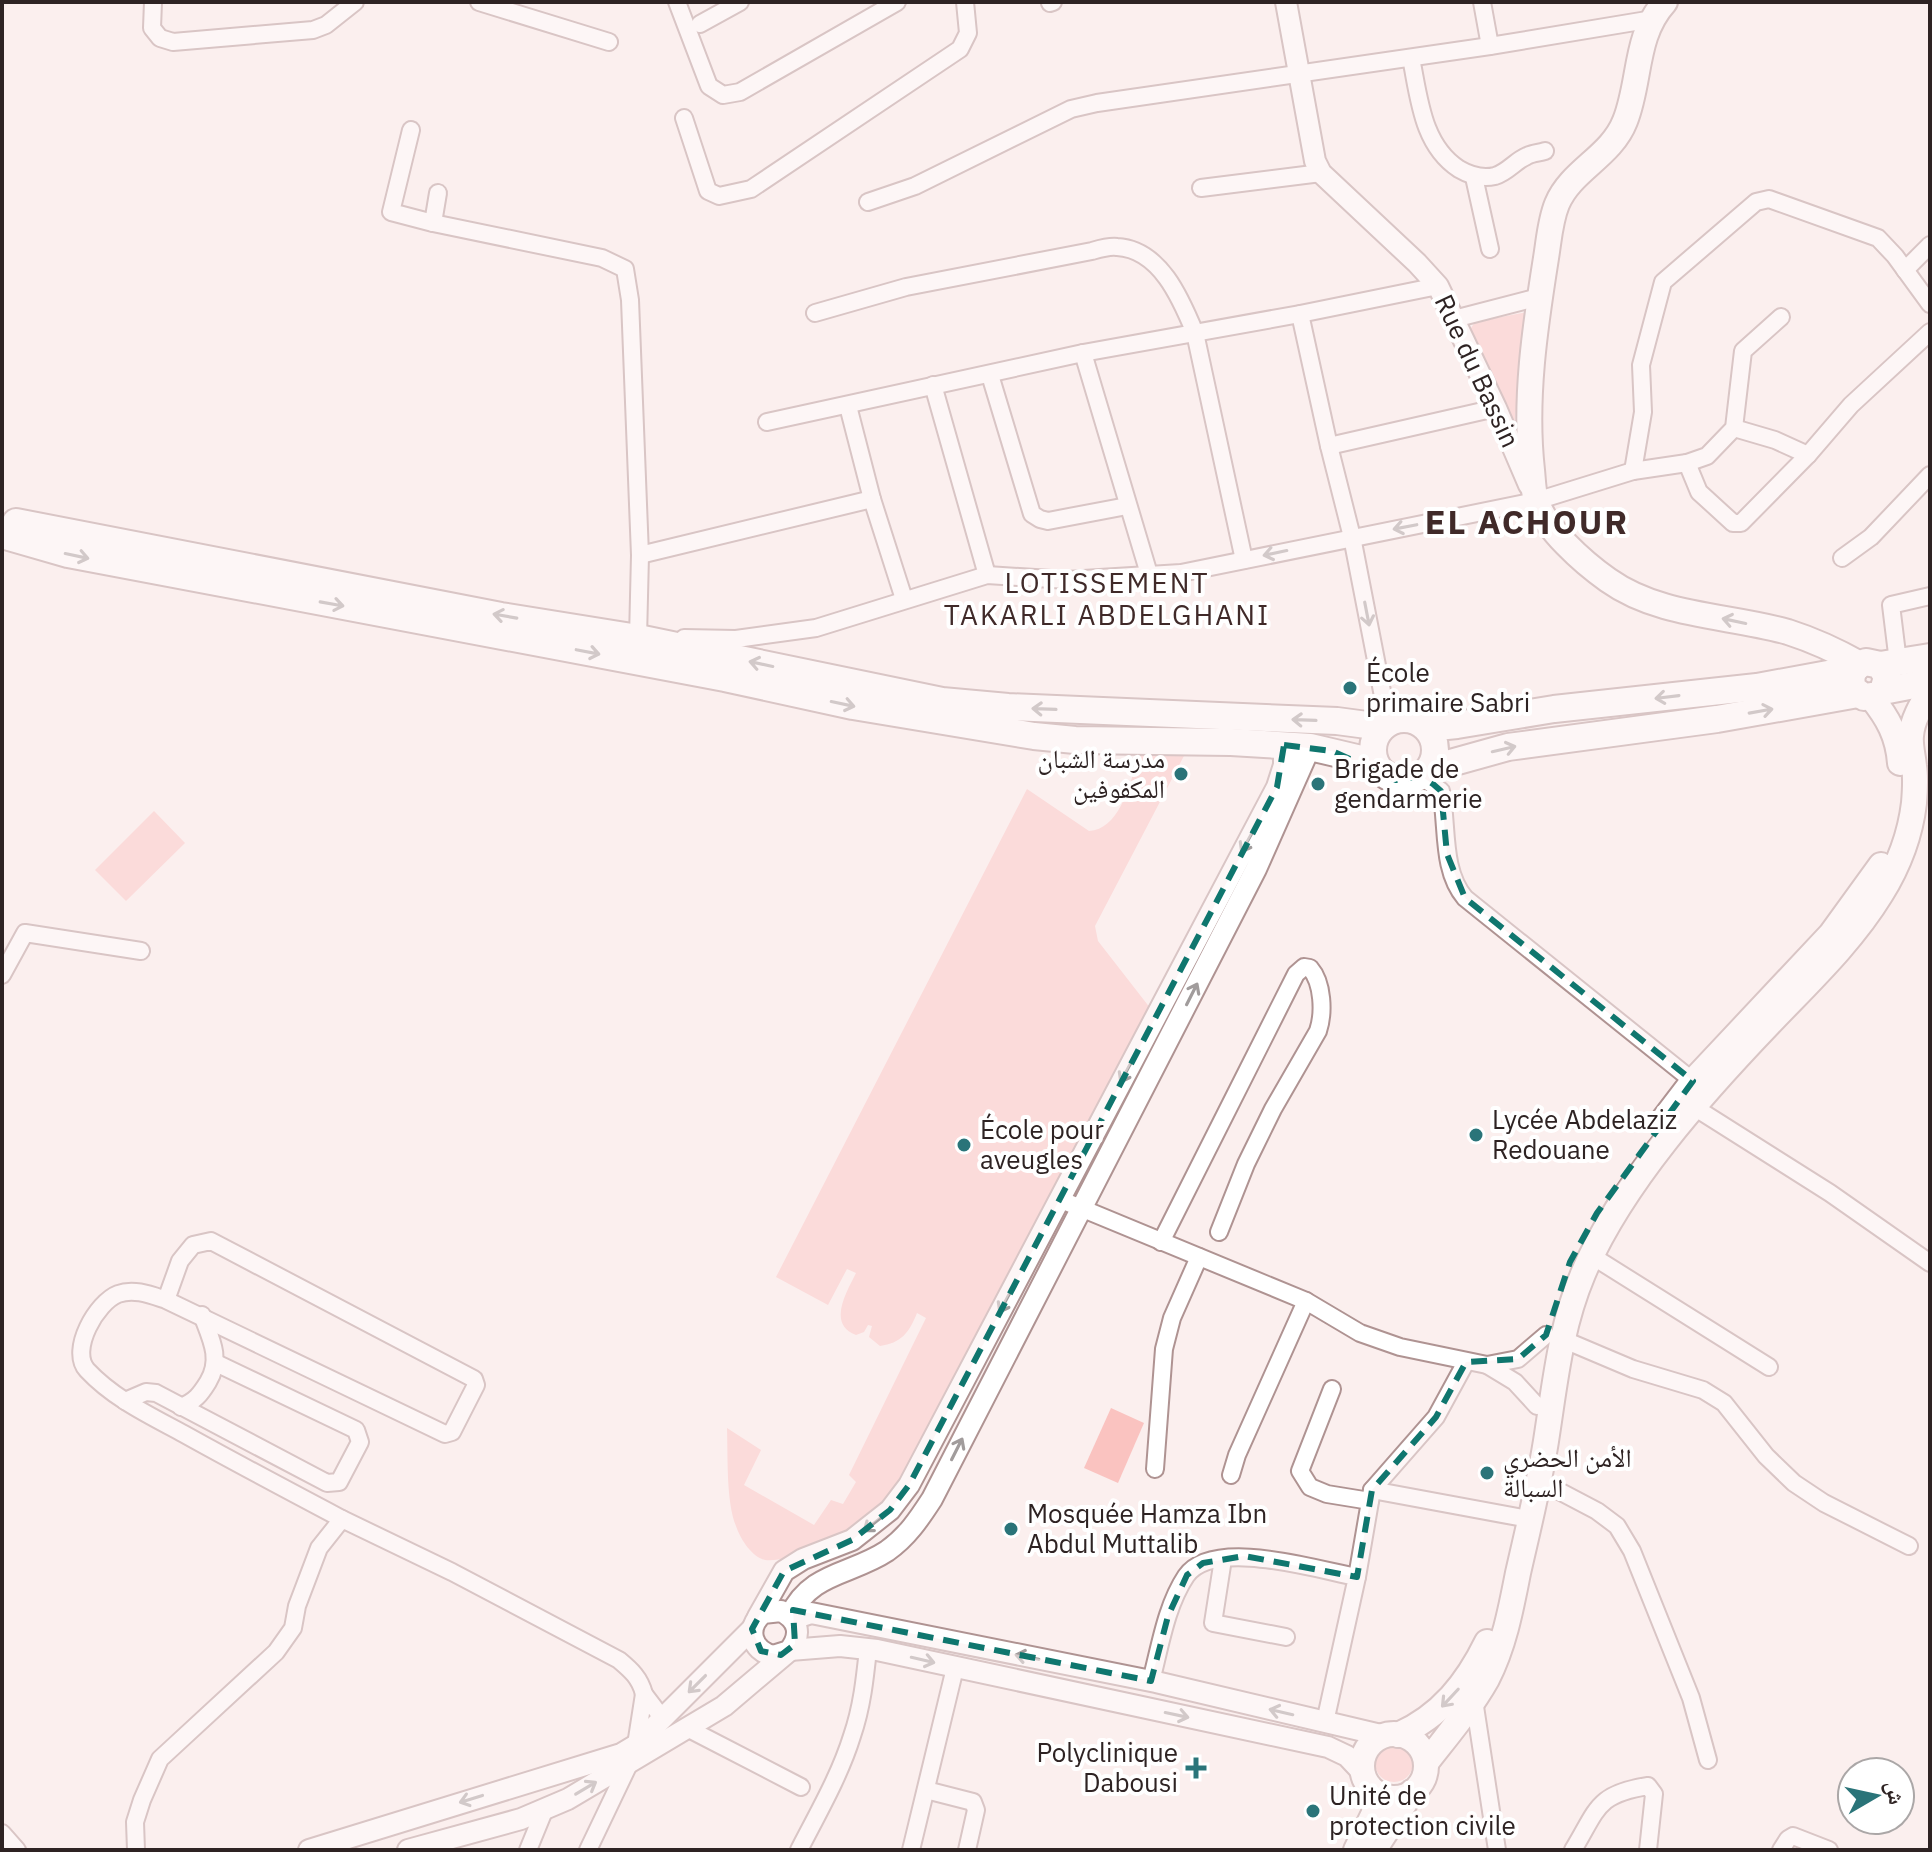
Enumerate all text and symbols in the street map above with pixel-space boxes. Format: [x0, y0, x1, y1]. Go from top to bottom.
street label: Rue du Bassin [1428, 289, 1528, 453]
district label: EL ACHOUR [1425, 499, 1629, 543]
one-way arrow [1392, 520, 1418, 535]
one-way arrow [1263, 546, 1289, 561]
one-way arrow [64, 549, 89, 564]
district label: LOTISSEMENT TAKARLI ABDELGHANI [944, 564, 1270, 633]
one-way arrow [319, 598, 345, 613]
one-way arrow [1360, 601, 1375, 626]
one-way arrow [493, 608, 518, 623]
one-way arrow [1722, 613, 1747, 628]
one-way arrow [575, 645, 600, 660]
place label: École primaire Sabri [1366, 655, 1530, 719]
one-way arrow [748, 656, 774, 671]
marker: École primaire Sabri [1341, 679, 1359, 697]
one-way arrow [1654, 690, 1681, 705]
one-way arrow [829, 697, 855, 712]
one-way arrow [1031, 701, 1058, 716]
one-way arrow [1748, 703, 1773, 718]
one-way arrow [1291, 712, 1318, 727]
place label: مدرسة الشبان المكفوفين [1037, 741, 1165, 805]
one-way arrow [1490, 741, 1516, 756]
place label: Brigade de gendarmerie [1334, 751, 1482, 815]
marker: مدرسة الشبان المكفوفين [1172, 765, 1190, 783]
marker: Brigade de gendarmerie [1309, 775, 1327, 793]
one-way arrow [1239, 830, 1255, 853]
one-way arrow [1184, 983, 1200, 1007]
one-way arrow [1117, 1059, 1133, 1083]
place label: Lycée Abdelaziz Redouane [1492, 1102, 1677, 1166]
place label: École pour aveugles [980, 1112, 1104, 1176]
marker: Lycée Abdelaziz Redouane [1467, 1126, 1485, 1144]
marker: École pour aveugles [955, 1136, 973, 1154]
one-way arrow [996, 1289, 1012, 1313]
one-way arrow [950, 1438, 966, 1462]
place label: الأمن الحضري السبالة [1503, 1440, 1632, 1504]
marker: الأمن الحضري السبالة [1478, 1464, 1496, 1482]
place label: Mosquée Hamza Ibn Abdul Muttalib [1027, 1496, 1267, 1560]
one-way arrow [863, 1515, 884, 1532]
marker: Mosquée Hamza Ibn Abdul Muttalib [1002, 1520, 1020, 1538]
one-way arrow [1015, 1648, 1041, 1663]
one-way arrow [909, 1653, 935, 1668]
one-way arrow [688, 1674, 707, 1693]
one-way arrow [1441, 1688, 1460, 1707]
one-way arrow [1269, 1704, 1295, 1719]
one-way arrow [1164, 1708, 1189, 1723]
place label: Polyclinique Dabousi [1037, 1735, 1178, 1799]
north arrow [1836, 1756, 1916, 1836]
marker: Polyclinique Dabousi [1185, 1757, 1207, 1779]
place label: Unité de protection civile [1329, 1778, 1516, 1842]
text: ش [1880, 1779, 1912, 1807]
one-way arrow [574, 1780, 597, 1796]
one-way arrow [459, 1792, 485, 1807]
marker: Unité de protection civile [1304, 1802, 1322, 1820]

